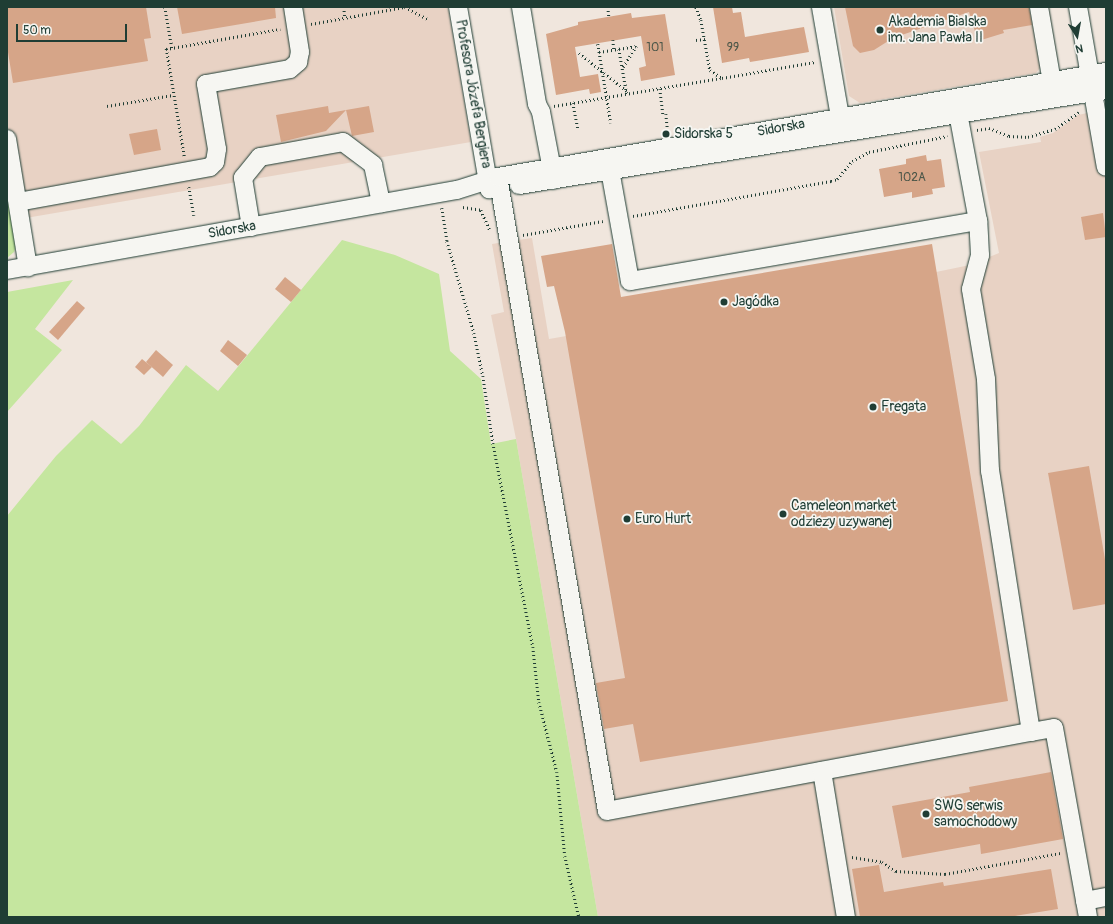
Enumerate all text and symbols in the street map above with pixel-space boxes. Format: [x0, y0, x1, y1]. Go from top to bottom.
place label: Akademia Bialska im. Jana Pawła II [888, 14, 987, 46]
scale bar [18, 16, 129, 42]
north arrow [1057, 16, 1097, 56]
street label: Profesora Józefa Bergiera [452, 18, 494, 170]
text: 50 m [23, 23, 51, 38]
marker: Akademia Bialska im. Jana Pawła II [875, 25, 885, 35]
house number: 101 [646, 41, 664, 55]
house number: 99 [727, 41, 739, 55]
text: N [1074, 41, 1084, 55]
street label: Sidorska [756, 116, 806, 140]
place label: Sidorska 5 [674, 126, 733, 142]
marker: Sidorska 5 [661, 129, 671, 139]
house number: 102A [898, 171, 926, 185]
street label: Sidorska [207, 218, 257, 242]
place label: Jagódka [732, 294, 779, 310]
marker: Jagódka [719, 297, 729, 307]
place label: Fregata [881, 399, 926, 415]
marker: Fregata [868, 402, 878, 412]
place label: Cameleon market odziezy uzywanej [791, 498, 896, 530]
marker: Cameleon market odziezy uzywanej [778, 509, 788, 519]
place label: Euro Hurt [635, 511, 691, 527]
marker: Euro Hurt [622, 514, 632, 524]
place label: SWG serwis samochodowy [934, 798, 1017, 830]
marker: SWG serwis samochodowy [921, 809, 931, 819]

